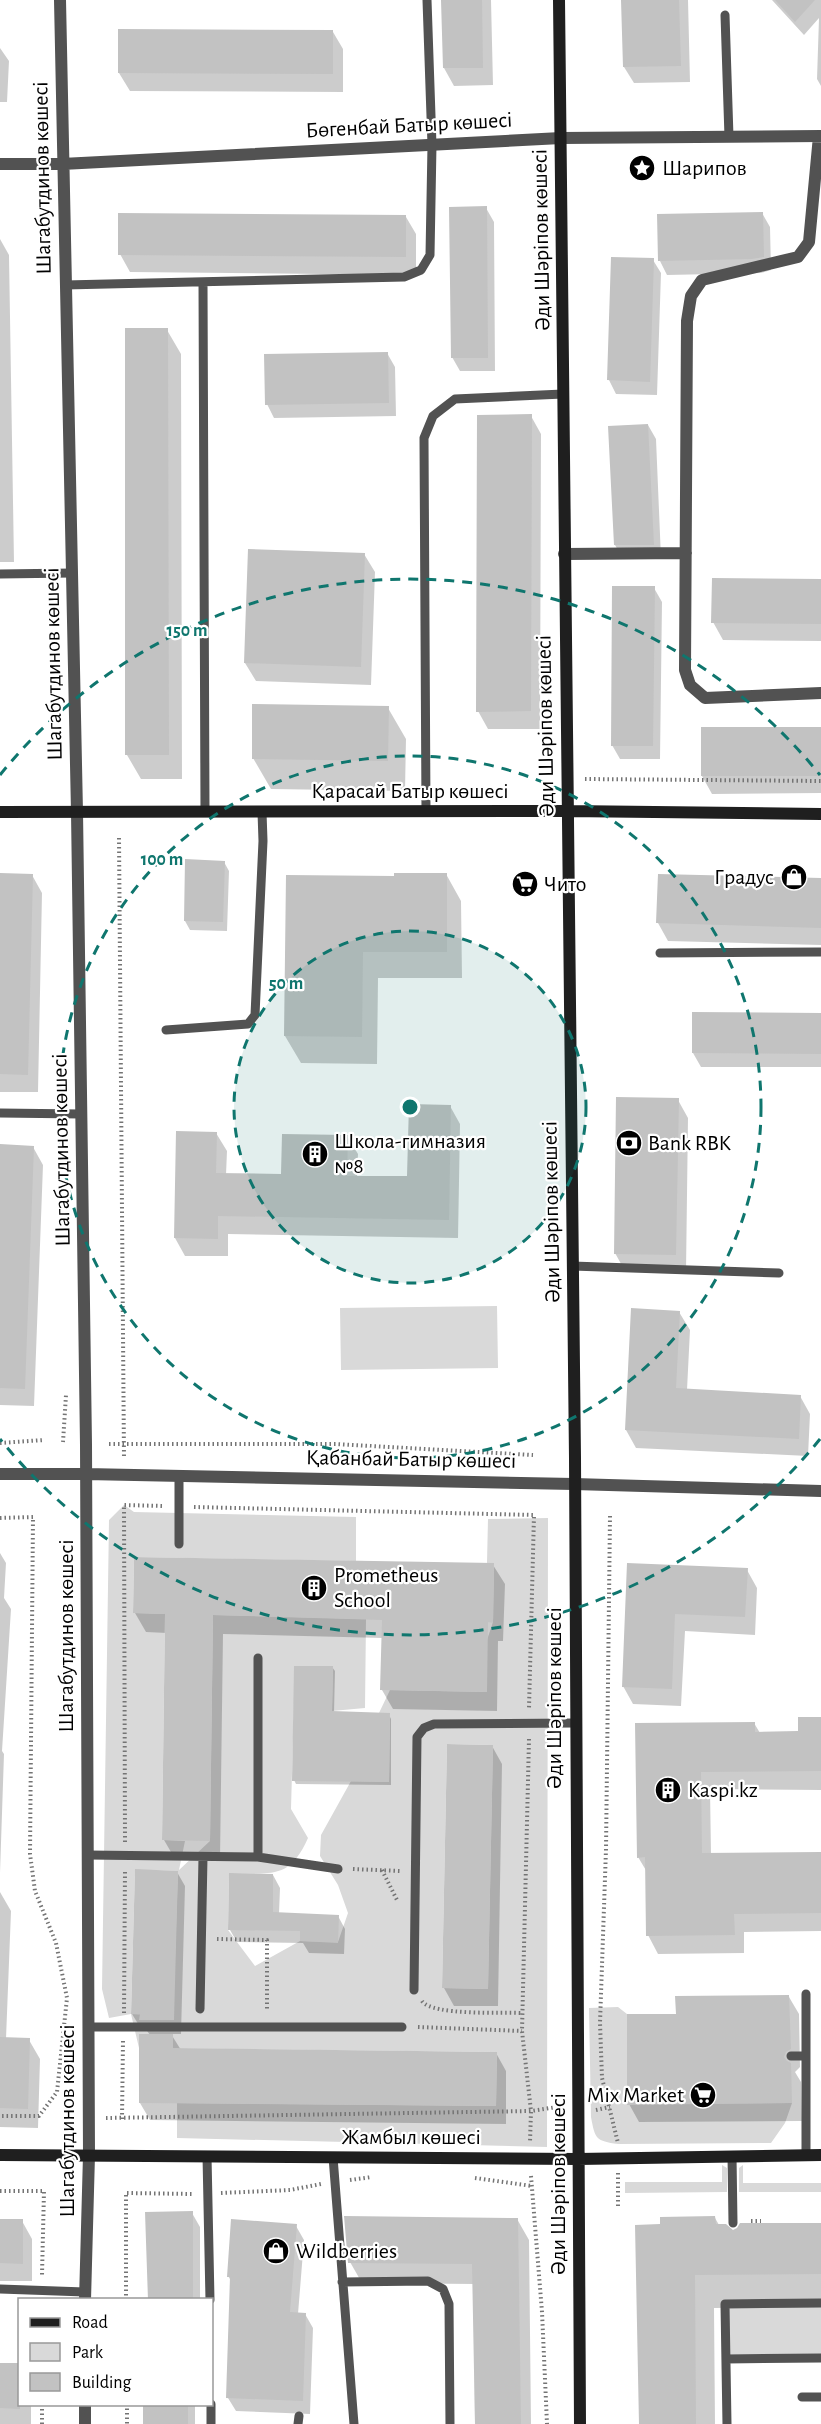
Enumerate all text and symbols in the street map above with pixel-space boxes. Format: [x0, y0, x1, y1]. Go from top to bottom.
street label: Шагабутдинов көшесі [29, 81, 55, 275]
street label: Бөгенбай Батыр көшесі [305, 109, 513, 141]
street label: Әди Шәріпов көшесі [528, 149, 554, 331]
place icon: Шарипов [627, 153, 657, 183]
place label: Шарипов [662, 157, 747, 179]
street label: Шагабутдинов көшесі [40, 567, 66, 761]
text: 150 m [167, 622, 207, 640]
street label: Әди Шәріпов көшесі [532, 635, 558, 817]
street label: Қарасай Батыр көшесі [311, 780, 509, 802]
text: 100 m [141, 851, 183, 869]
shop icon: Градус [779, 862, 809, 892]
place label: Градус [714, 866, 774, 888]
supermarket icon: Чито [510, 869, 540, 899]
place label: Чито [544, 873, 586, 895]
text: 50 m [269, 975, 303, 993]
street label: Шагабутдинов көшесі [48, 1053, 74, 1247]
centre of rings [400, 1097, 420, 1117]
street label: Әди Шәріпов көшесі [538, 1121, 564, 1303]
bank icon: Bank RBK [614, 1128, 644, 1158]
place label: Школа-гимназия №8 [334, 1130, 486, 1177]
place label: Bank RBK [648, 1132, 732, 1154]
building icon: Школа-гимназия №8 [300, 1139, 330, 1169]
street label: Қабанбай Батыр көшесі [306, 1446, 516, 1472]
street label: Шагабутдинов көшесі [55, 1539, 77, 1733]
place label: Prometheus School [334, 1564, 439, 1611]
building icon: Prometheus School [299, 1573, 329, 1603]
street label: Әди Шәріпов көшесі [543, 1607, 565, 1789]
building icon: Kaspi.kz [653, 1775, 683, 1805]
place label: Kaspi.kz [688, 1779, 758, 1801]
street label: Шагабутдинов көшесі [56, 2024, 78, 2218]
supermarket icon: Mix Market [688, 2080, 718, 2110]
place label: Mix Market [587, 2084, 684, 2106]
street label: Әди Шәріпов көшесі [547, 2093, 569, 2275]
street label: Жамбыл көшесі [341, 2126, 481, 2148]
shop icon: Wildberries [261, 2236, 291, 2266]
place label: Wildberries [296, 2240, 397, 2262]
legend [18, 2298, 213, 2406]
text: Road [72, 2314, 108, 2332]
text: Park [72, 2344, 104, 2362]
text: Building [72, 2374, 132, 2392]

